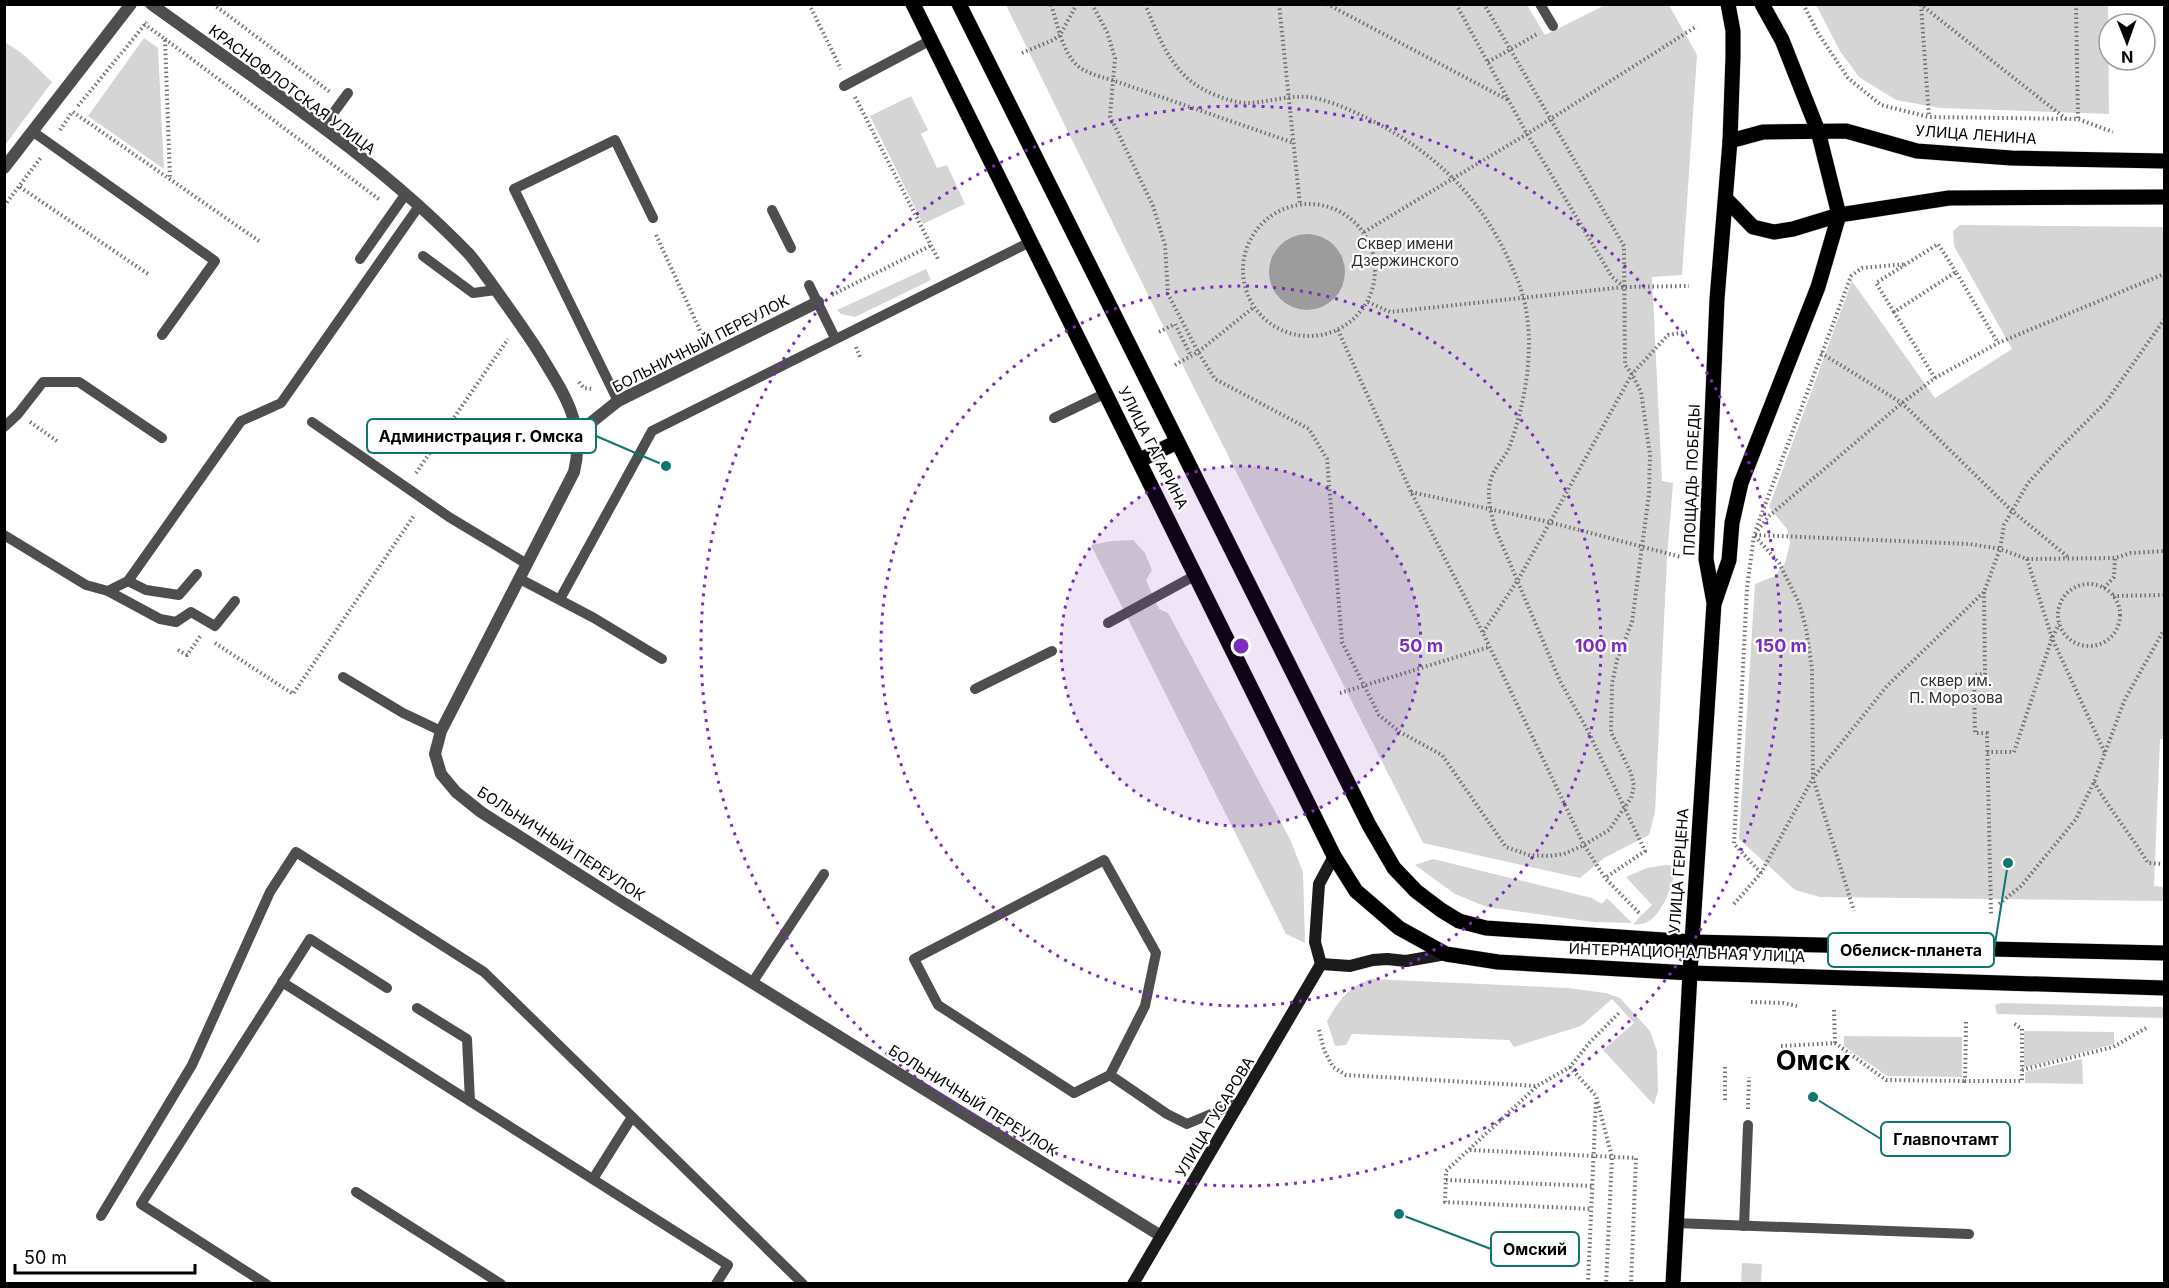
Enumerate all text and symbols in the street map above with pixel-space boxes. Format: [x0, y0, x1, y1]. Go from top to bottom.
north arrow [2097, 12, 2157, 72]
street label: КРАСНОФЛОТСКАЯ УЛИЦА [205, 21, 380, 159]
text: N [2121, 47, 2134, 67]
street label: УЛИЦА ЛЕНИНА [1915, 121, 2037, 148]
park label: Сквер имени Дзержинского [1351, 234, 1459, 270]
street label: БОЛЬНИЧНЫЙ ПЕРЕУЛОК [609, 291, 792, 396]
street label: УЛИЦА ГАГАРИНА [1114, 383, 1193, 512]
street label: ПЛОЩАДЬ ПОБЕДЫ [1679, 404, 1704, 556]
callout: Администрация г. Омска [367, 419, 596, 453]
text: Администрация г. Омска [379, 426, 583, 446]
text: 50 m [1399, 635, 1443, 656]
text: 100 m [1575, 635, 1627, 656]
text: 150 m [1755, 635, 1807, 656]
centre of rings [1231, 636, 1251, 656]
park label: сквер им. П. Морозова [1909, 671, 2003, 707]
street label: БОЛЬНИЧНЫЙ ПЕРЕУЛОК [474, 782, 649, 905]
street label: УЛИЦА ГЕРЦЕНА [1665, 807, 1692, 934]
callout: Обелиск-планета [1828, 933, 1994, 967]
street label: ИНТЕРНАЦИОНАЛЬНАЯ УЛИЦА [1568, 939, 1806, 966]
text: Обелиск-планета [1840, 940, 1982, 960]
street label: БОЛЬНИЧНЫЙ ПЕРЕУЛОК [885, 1041, 1061, 1161]
district label: Омск [1776, 1044, 1850, 1077]
street label: УЛИЦА ГУСАРОВА [1171, 1053, 1258, 1180]
callout: Главпочтамт [1881, 1122, 2010, 1156]
text: Главпочтамт [1893, 1129, 1999, 1149]
callout: Омский [1491, 1232, 1579, 1266]
scale bar [15, 1237, 195, 1275]
text: Омский [1503, 1239, 1567, 1259]
text: 50 m [24, 1247, 67, 1268]

